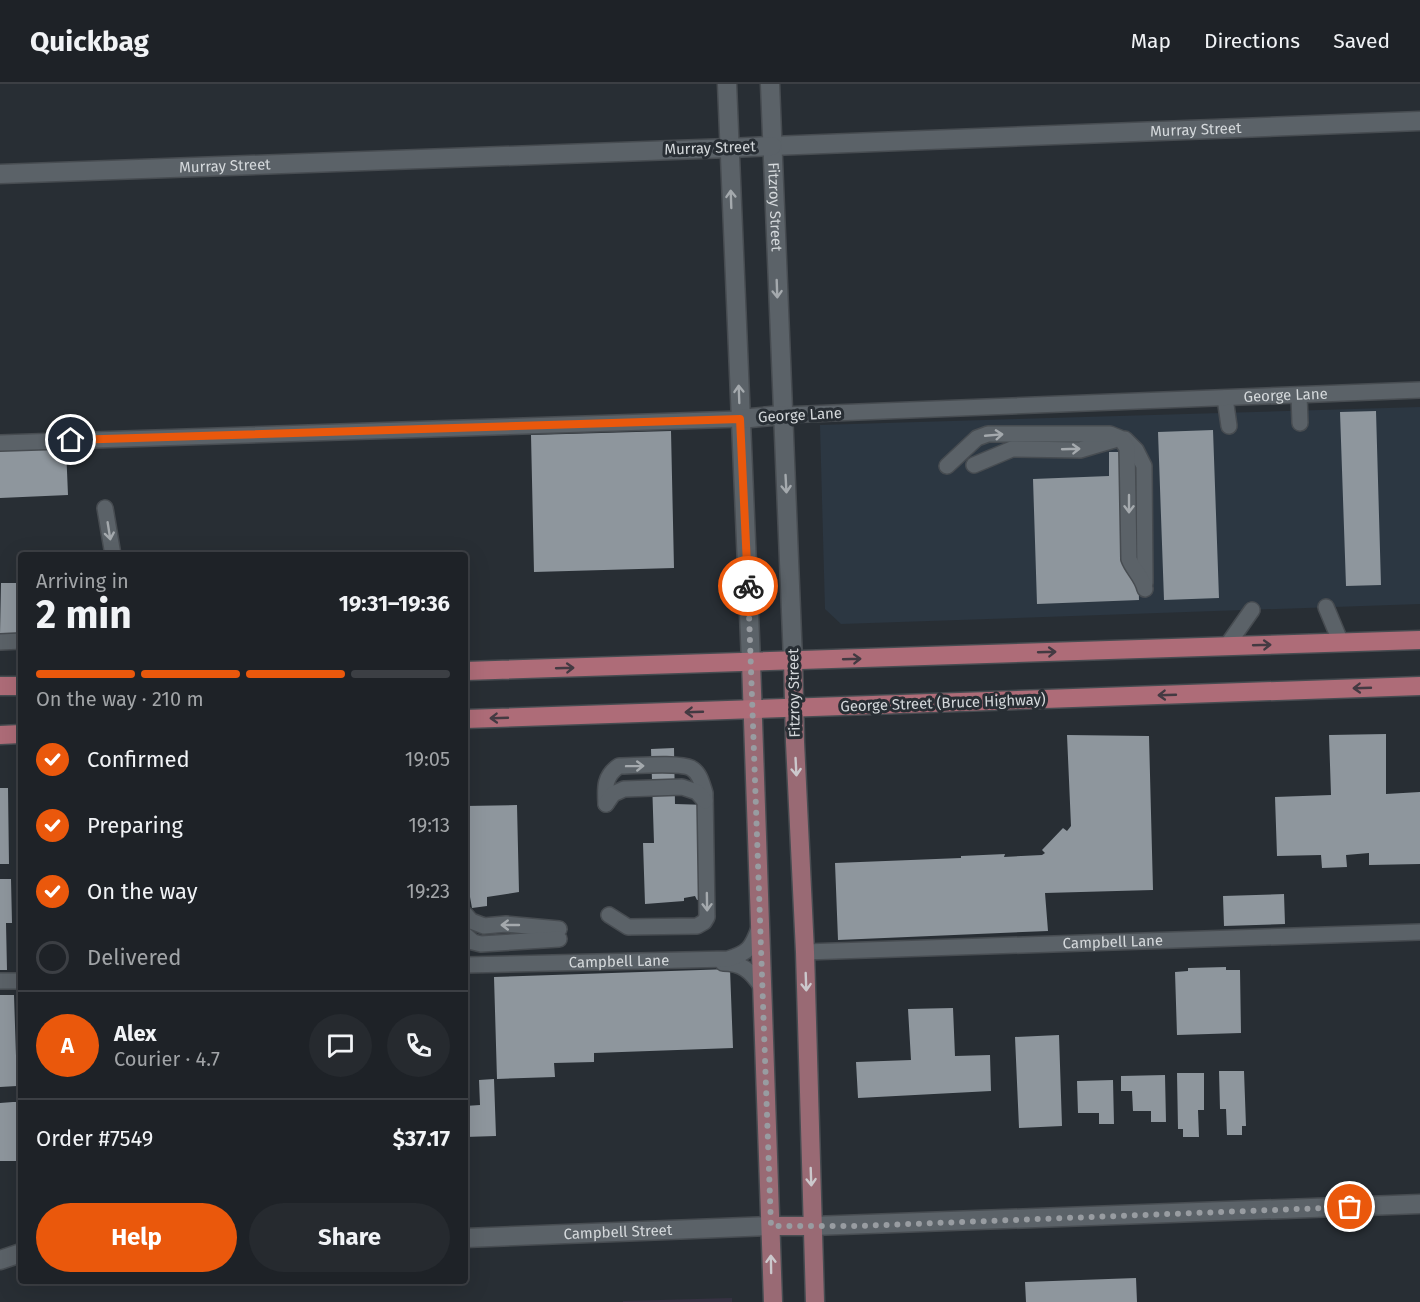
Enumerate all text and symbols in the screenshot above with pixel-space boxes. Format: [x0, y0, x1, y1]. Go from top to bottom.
text: Quickbag [30, 25, 149, 58]
text: Map [1131, 28, 1171, 54]
text: Directions [1204, 28, 1300, 54]
text: Saved [1333, 28, 1390, 54]
street label: Murray Street [1150, 119, 1242, 140]
street label: Murray Street [664, 137, 757, 159]
street label: Murray Street [179, 155, 271, 177]
street label: Fitzroy Street [764, 162, 786, 252]
one-way arrow [726, 189, 737, 209]
one-way arrow [772, 279, 783, 299]
one-way arrow [734, 384, 745, 404]
street label: George Lane [1243, 385, 1328, 406]
street label: George Lane [758, 404, 842, 426]
pin [45, 414, 96, 465]
icon: home [54, 423, 87, 456]
one-way arrow [983, 429, 1003, 440]
one-way arrow [1061, 444, 1081, 455]
one-way arrow [780, 474, 791, 494]
one-way arrow [1123, 493, 1135, 513]
one-way arrow [104, 521, 115, 541]
courier [718, 556, 778, 616]
text: Arriving in [36, 569, 129, 593]
icon: bike [732, 570, 765, 603]
text: 19:31–19:36 [339, 590, 450, 617]
text: 2 min [36, 592, 132, 638]
one-way arrow [1252, 640, 1272, 651]
one-way arrow [1036, 647, 1056, 658]
street label: Fitzroy Street [784, 648, 804, 738]
one-way arrow [841, 653, 861, 664]
one-way arrow [555, 662, 575, 674]
one-way arrow [1352, 683, 1372, 694]
text: On the way · 210 m [36, 687, 204, 711]
one-way arrow [1157, 689, 1177, 701]
street label: George Street (Bruce Highway) [840, 690, 1046, 716]
one-way arrow [684, 706, 704, 717]
one-way arrow [489, 712, 509, 724]
icon: check [36, 743, 69, 776]
text: Confirmed [87, 746, 190, 773]
text: 19:05 [405, 747, 450, 771]
one-way arrow [791, 756, 802, 776]
one-way arrow [624, 760, 644, 772]
icon: check [36, 809, 69, 842]
text: Preparing [87, 812, 183, 839]
text: 19:13 [408, 813, 450, 837]
icon: check [36, 875, 69, 908]
text: On the way [87, 878, 198, 905]
text: 19:23 [406, 879, 450, 903]
one-way arrow [701, 892, 713, 912]
one-way arrow [500, 919, 520, 931]
street label: Campbell Lane [1062, 931, 1163, 953]
text: Delivered [87, 944, 182, 971]
street label: Campbell Lane [568, 951, 669, 972]
one-way arrow [800, 972, 812, 992]
button: chat [309, 1014, 372, 1077]
button: phone [387, 1014, 450, 1077]
text: Alex [114, 1020, 157, 1047]
text: A [61, 1032, 74, 1059]
text: Courier · 4.7 [114, 1047, 220, 1071]
text: Order #7549 [36, 1125, 153, 1152]
text: $37.17 [393, 1125, 450, 1152]
one-way arrow [806, 1167, 817, 1187]
pin [1324, 1181, 1375, 1232]
icon: bag [1333, 1190, 1366, 1223]
button: Help [36, 1203, 237, 1272]
button: Share [249, 1203, 450, 1272]
street label: Campbell Street [563, 1221, 673, 1243]
one-way arrow [766, 1255, 777, 1275]

